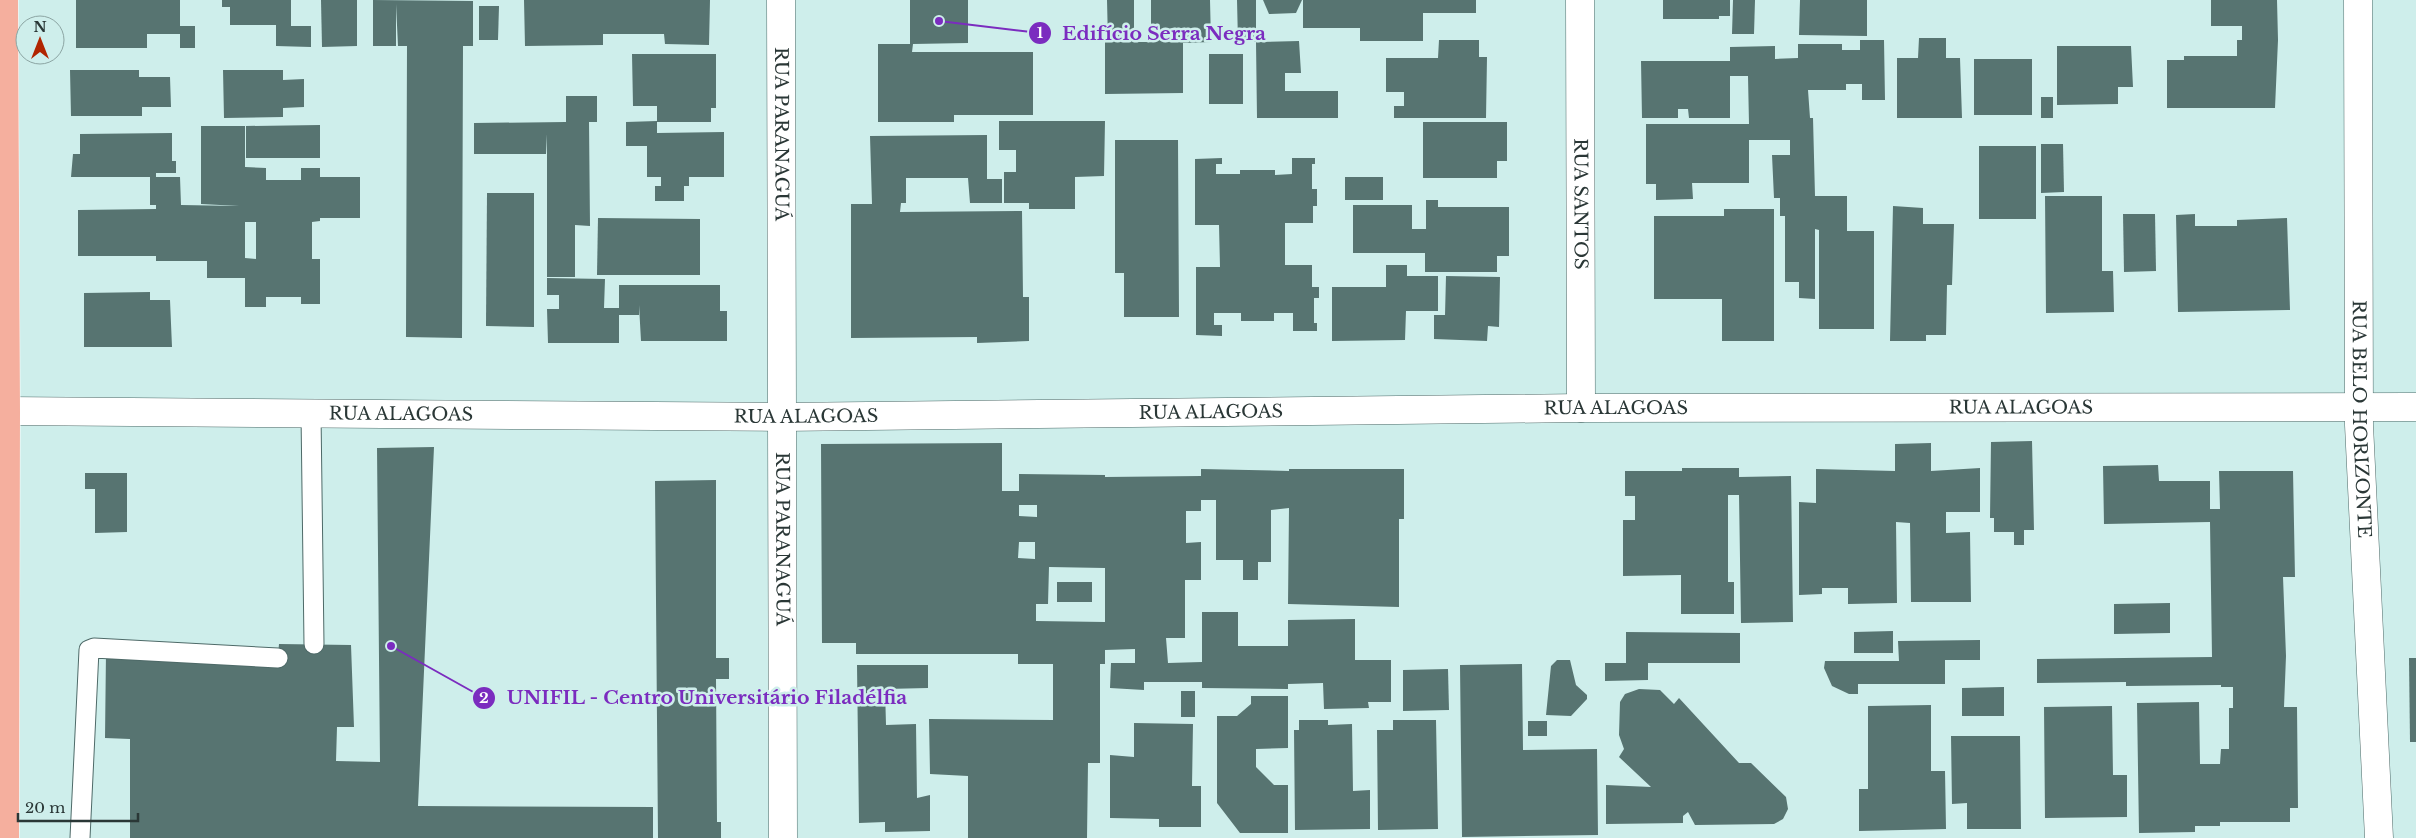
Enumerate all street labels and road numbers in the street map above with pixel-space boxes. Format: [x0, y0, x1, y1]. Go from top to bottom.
street label: RUA PARANAGUÁ [770, 47, 794, 222]
street label: RUA SANTOS [1569, 138, 1592, 270]
street label: RUA BELO HORIZONTE [2348, 300, 2375, 539]
street label: RUA ALAGOAS [1949, 396, 2093, 419]
street label: RUA ALAGOAS [1544, 397, 1688, 419]
street label: RUA ALAGOAS [1139, 400, 1283, 424]
street label: RUA ALAGOAS [329, 402, 473, 426]
street label: RUA ALAGOAS [734, 405, 878, 428]
street label: RUA PARANAGUÁ [771, 452, 794, 627]

